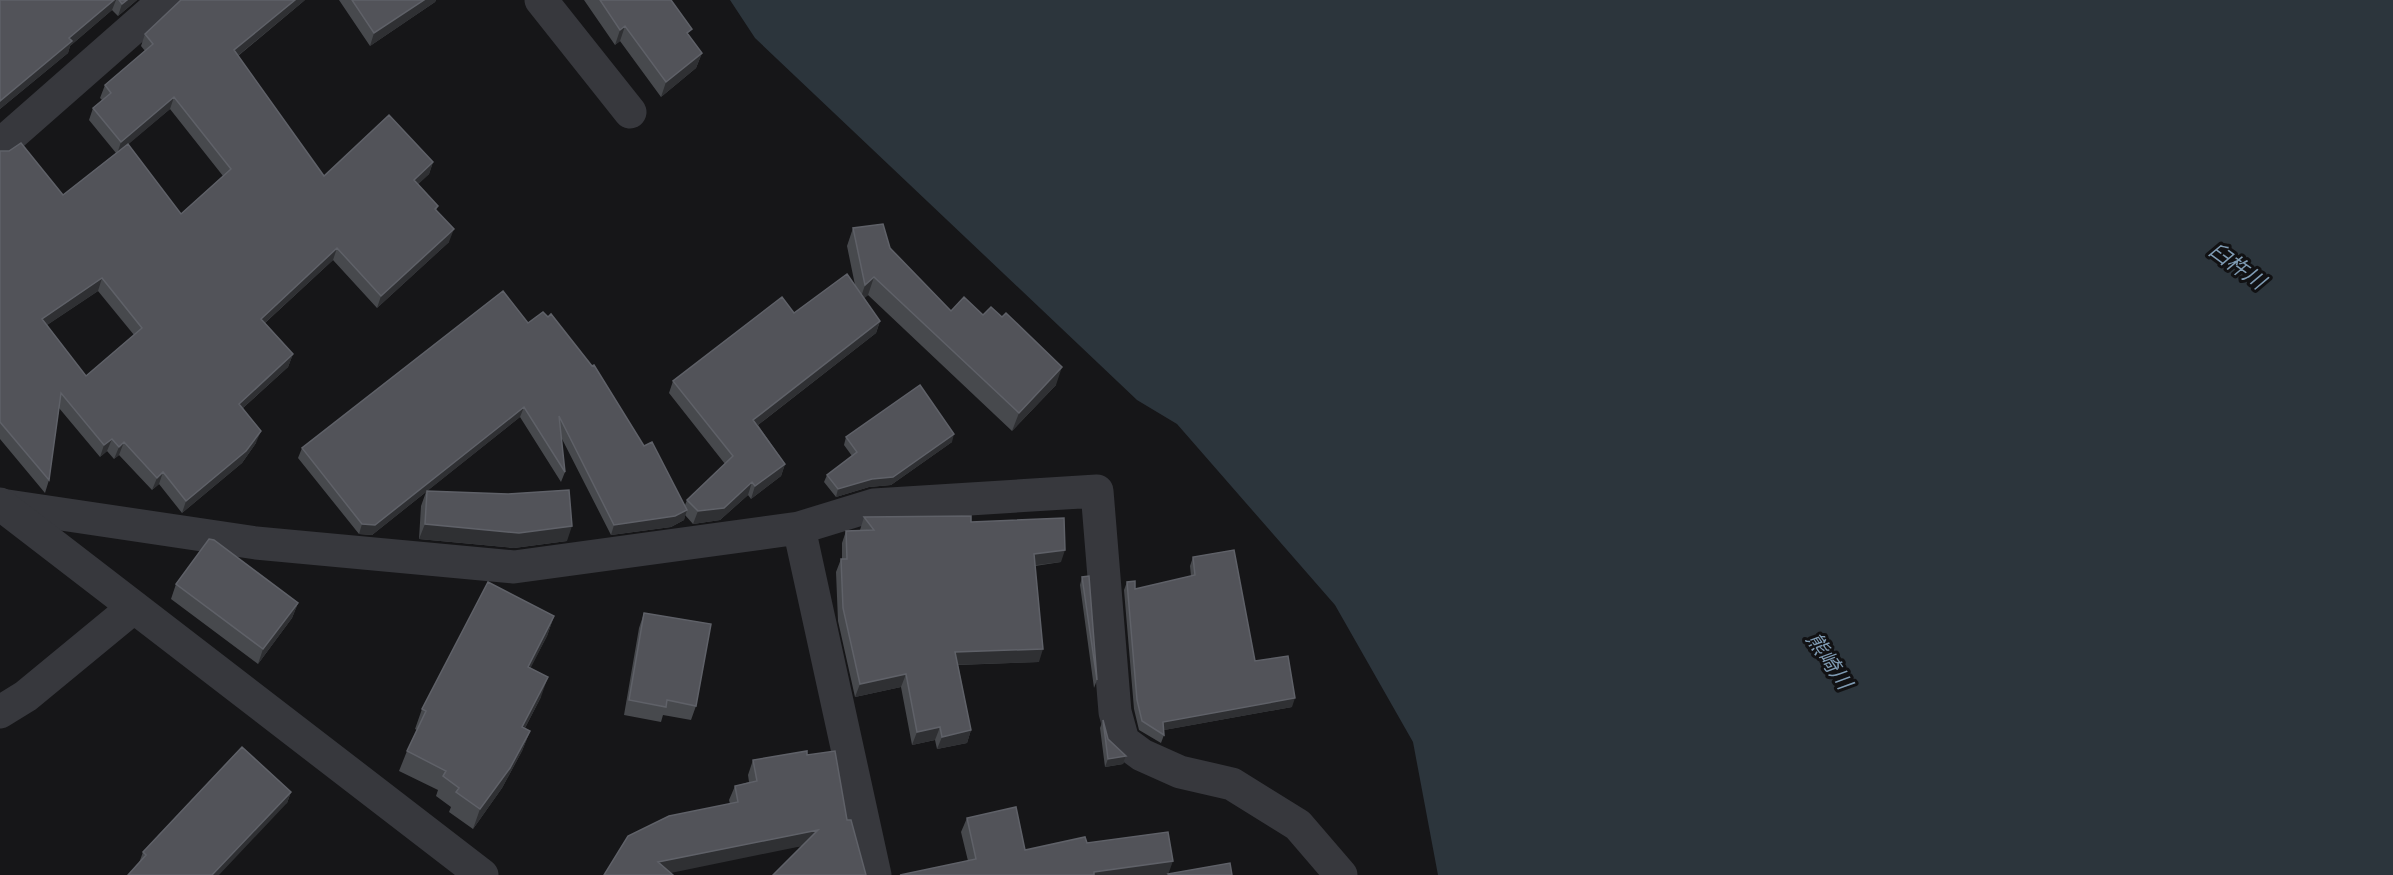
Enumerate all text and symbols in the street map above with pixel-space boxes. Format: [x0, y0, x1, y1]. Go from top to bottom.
water label: 臼杵川 [2204, 238, 2271, 295]
water label: 熊崎川 [1801, 628, 1858, 695]

